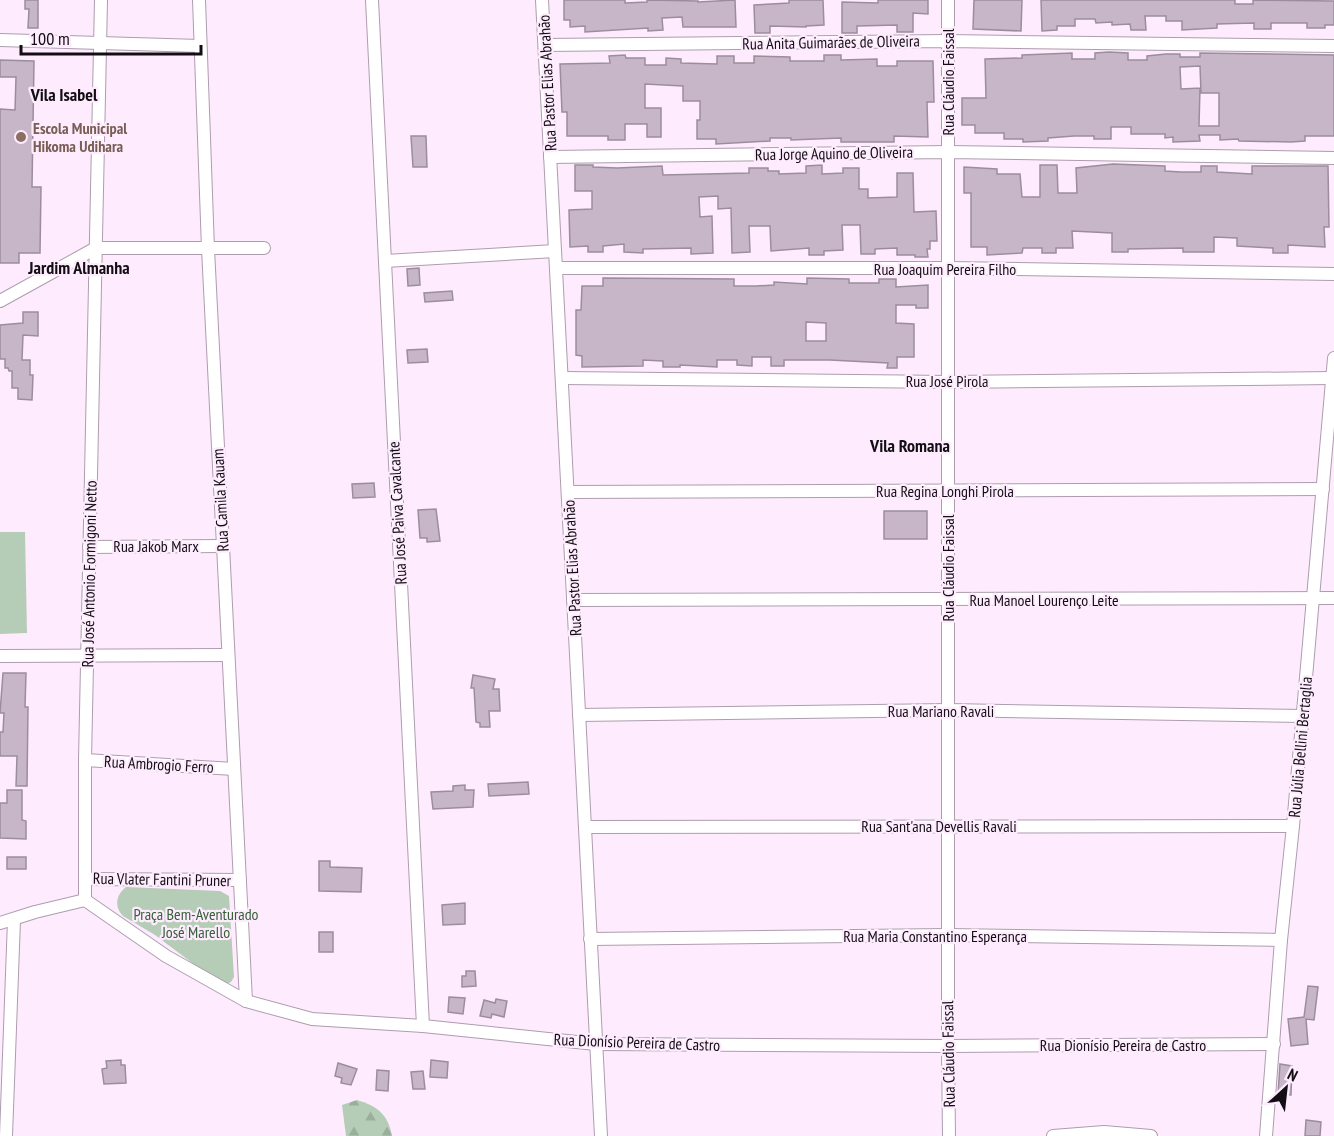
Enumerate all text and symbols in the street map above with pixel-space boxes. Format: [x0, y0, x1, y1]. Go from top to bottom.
street label: Rua Pastor Elias Abrahão [533, 14, 561, 152]
scale bar [21, 18, 201, 56]
text: 100 m [30, 27, 70, 50]
street label: Rua Cláudio Faissal [938, 28, 958, 135]
street label: Rua Anita Guimarães de Oliveira [742, 30, 920, 54]
district label: Vila Isabel [30, 83, 98, 106]
place label: Escola Municipal Hikoma Udihara [33, 118, 127, 156]
marker: Escola Municipal Hikoma Udihara [14, 130, 28, 144]
street label: Rua Jorge Aquino de Oliveira [755, 142, 913, 164]
district label: Jardim Almanha [27, 256, 130, 279]
street label: Rua Joaquim Pereira Filho [874, 259, 1016, 279]
street label: Rua José Pirola [906, 371, 988, 391]
district label: Vila Romana [869, 434, 950, 457]
street label: Rua José Paiva Cavalcante [383, 441, 411, 585]
street label: Rua Camila Kauam [207, 448, 233, 552]
street label: Rua José Antonio Formigoni Netto [77, 480, 101, 668]
street label: Rua Regina Longhi Pirola [876, 481, 1014, 501]
street label: Rua Pastor Elias Abrahão [558, 499, 586, 637]
street label: Rua Cláudio Faissal [938, 514, 958, 621]
street label: Rua Jakob Marx [113, 536, 199, 556]
street label: Rua Manoel Lourenço Leite [969, 590, 1119, 610]
street label: Rua Júlia Bellini Bertaglia [1284, 676, 1316, 818]
street label: Rua Mariano Ravali [888, 701, 994, 721]
street label: Rua Ambrogio Ferro [104, 751, 214, 777]
street label: Rua Sant'ana Devellis Ravali [861, 816, 1017, 836]
street label: Rua Vlater Fantini Pruner [93, 868, 232, 890]
park label: Praça Bem-Aventurado José Marello [133, 904, 259, 942]
street label: Rua Maria Constantino Esperança [843, 926, 1027, 946]
street label: Rua Cláudio Faissal [937, 1000, 959, 1108]
street label: Rua Dionísio Pereira de Castro [553, 1029, 721, 1055]
street label: Rua Dionísio Pereira de Castro [1040, 1035, 1206, 1055]
north arrow [1256, 1058, 1316, 1118]
text: N [1284, 1064, 1301, 1086]

